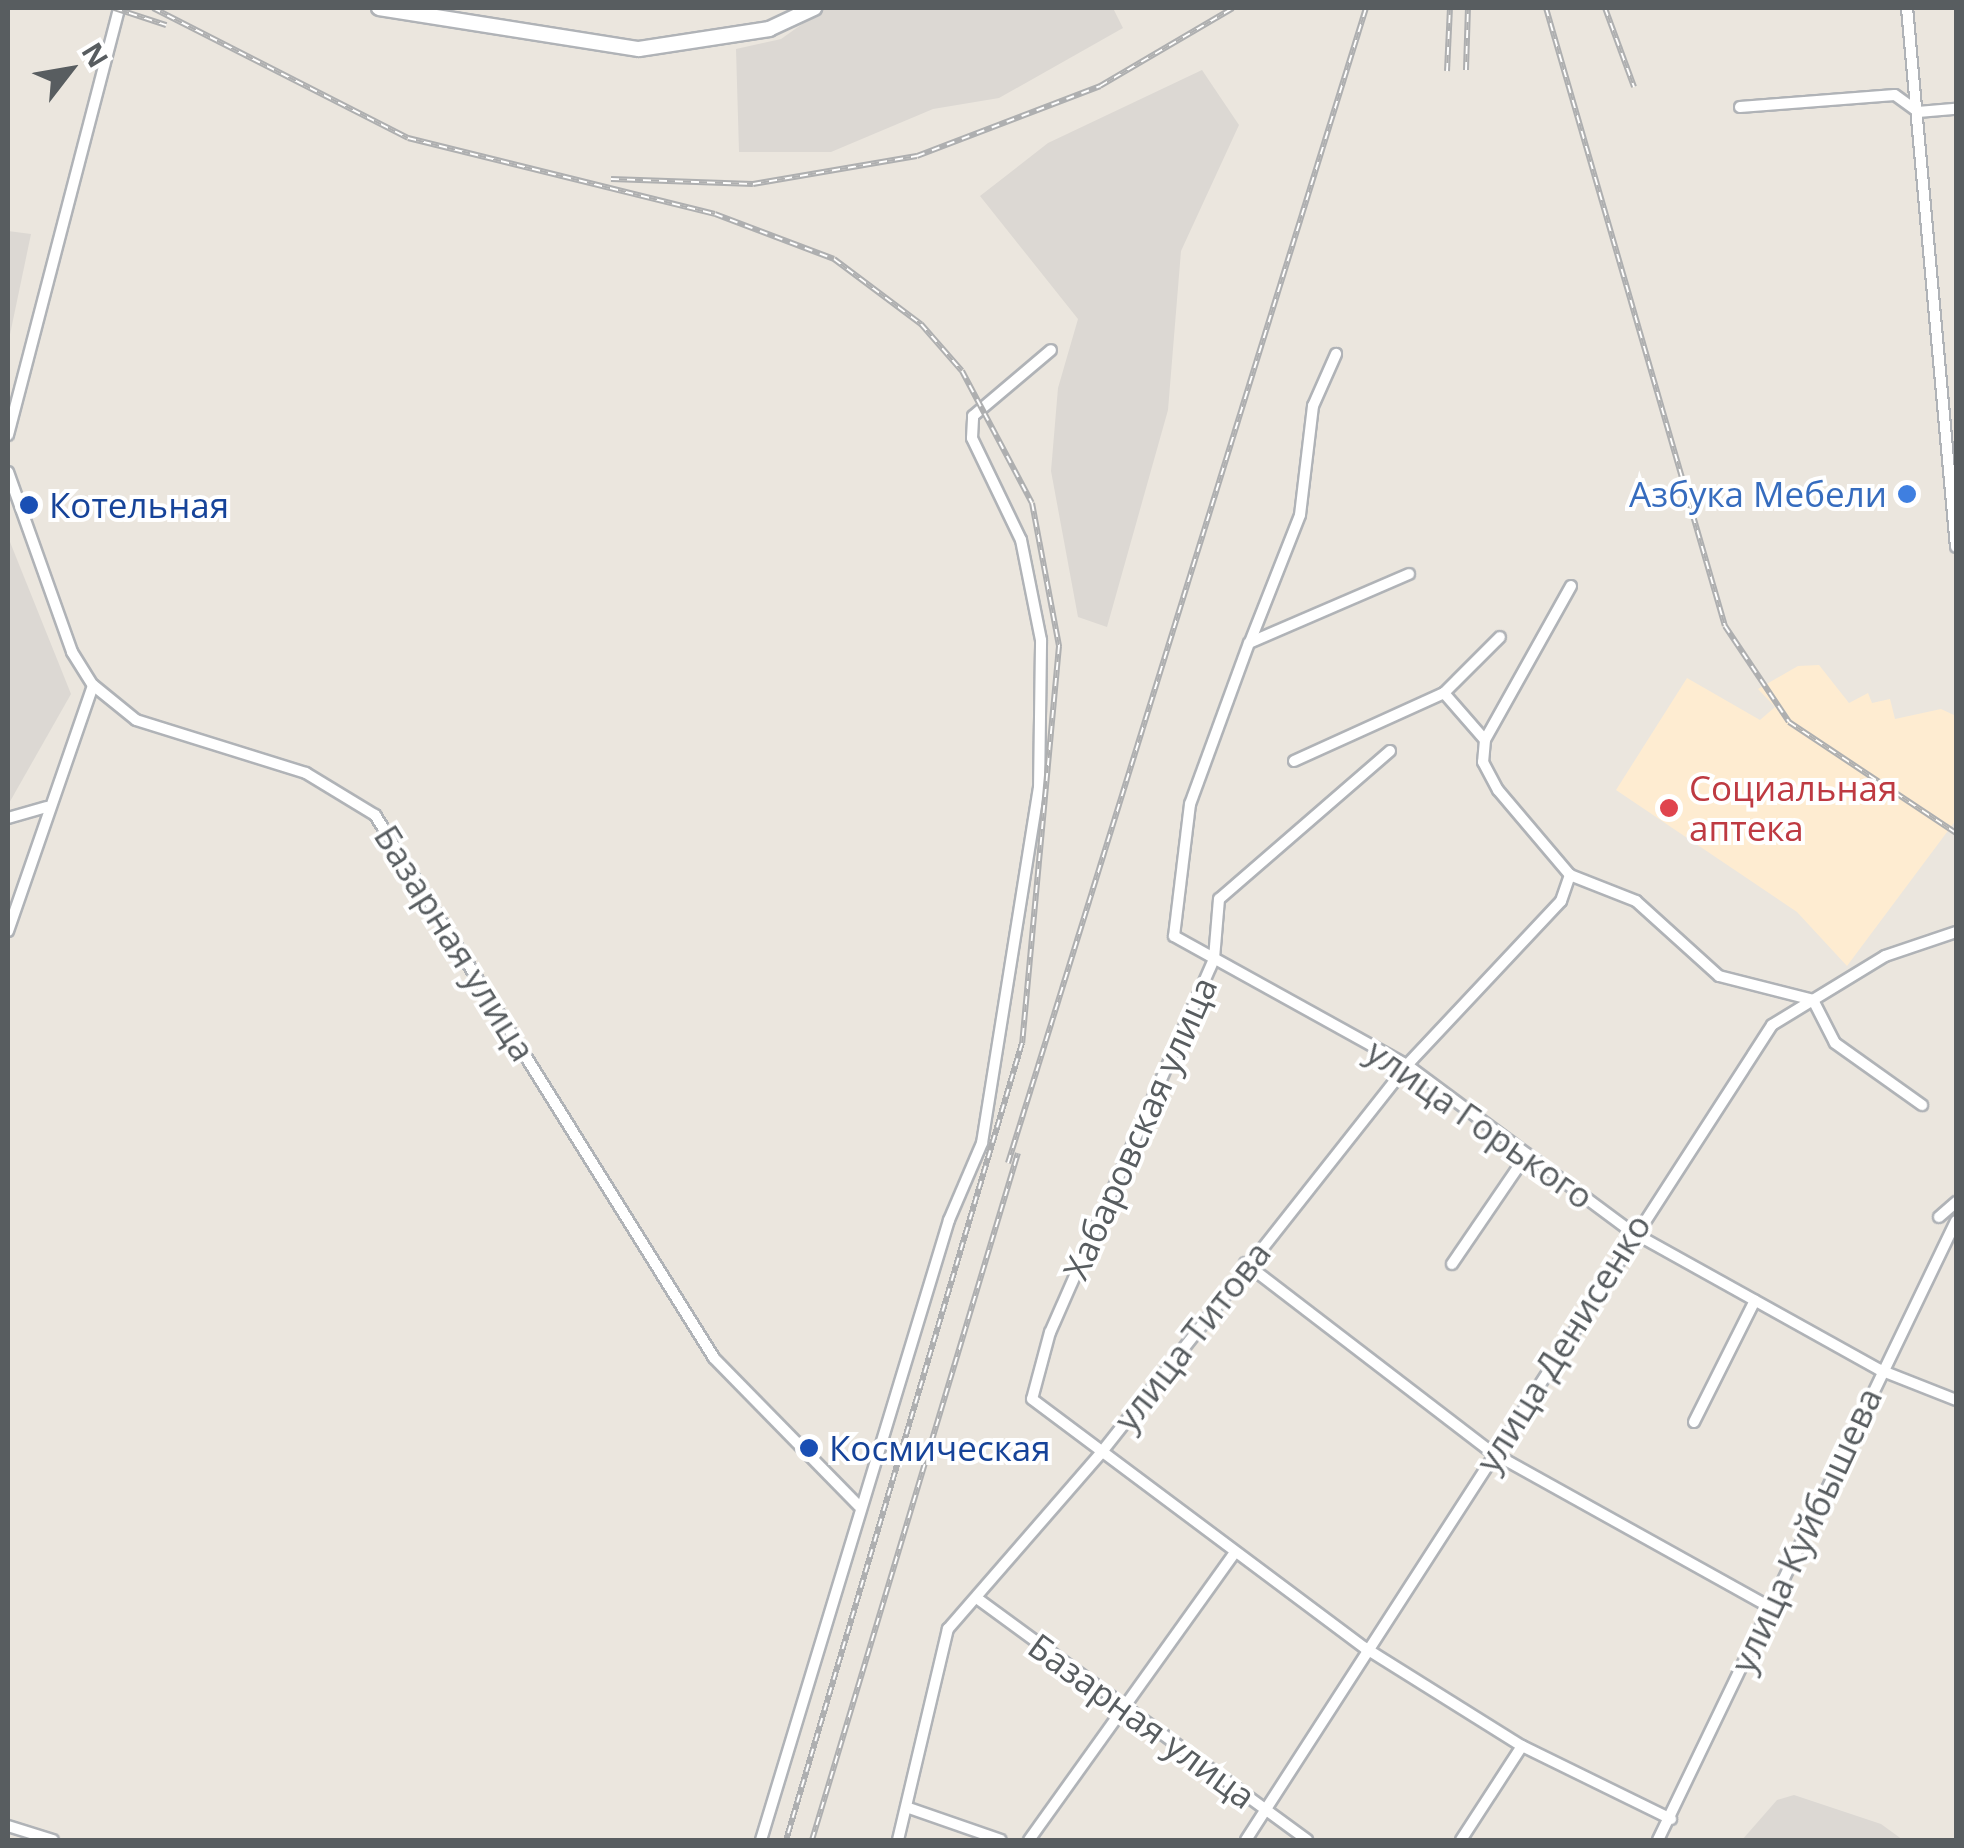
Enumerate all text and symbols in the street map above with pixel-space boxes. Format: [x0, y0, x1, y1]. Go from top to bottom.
north arrow [20, 20, 120, 120]
text: N [74, 35, 118, 74]
place label: Азбука Мебели [1629, 473, 1887, 515]
marker: Азбука Мебели [1896, 483, 1918, 505]
place label: Котельная [49, 484, 229, 526]
marker: Котельная [18, 494, 40, 516]
place label: Социальная аптека [1689, 767, 1897, 849]
marker: Социальная аптека [1658, 797, 1680, 819]
street label: Базарная улица [366, 817, 544, 1069]
street label: Хабаровская улица [1054, 970, 1226, 1286]
street label: улица Горького [1359, 1030, 1601, 1218]
street label: улица Денисенко [1467, 1206, 1659, 1480]
street label: улица Титова [1105, 1233, 1279, 1439]
street label: улица Куйбышева [1722, 1381, 1890, 1679]
place label: Космическая [829, 1427, 1051, 1469]
marker: Космическая [798, 1437, 820, 1459]
street label: Базарная улица [1020, 1625, 1264, 1817]

